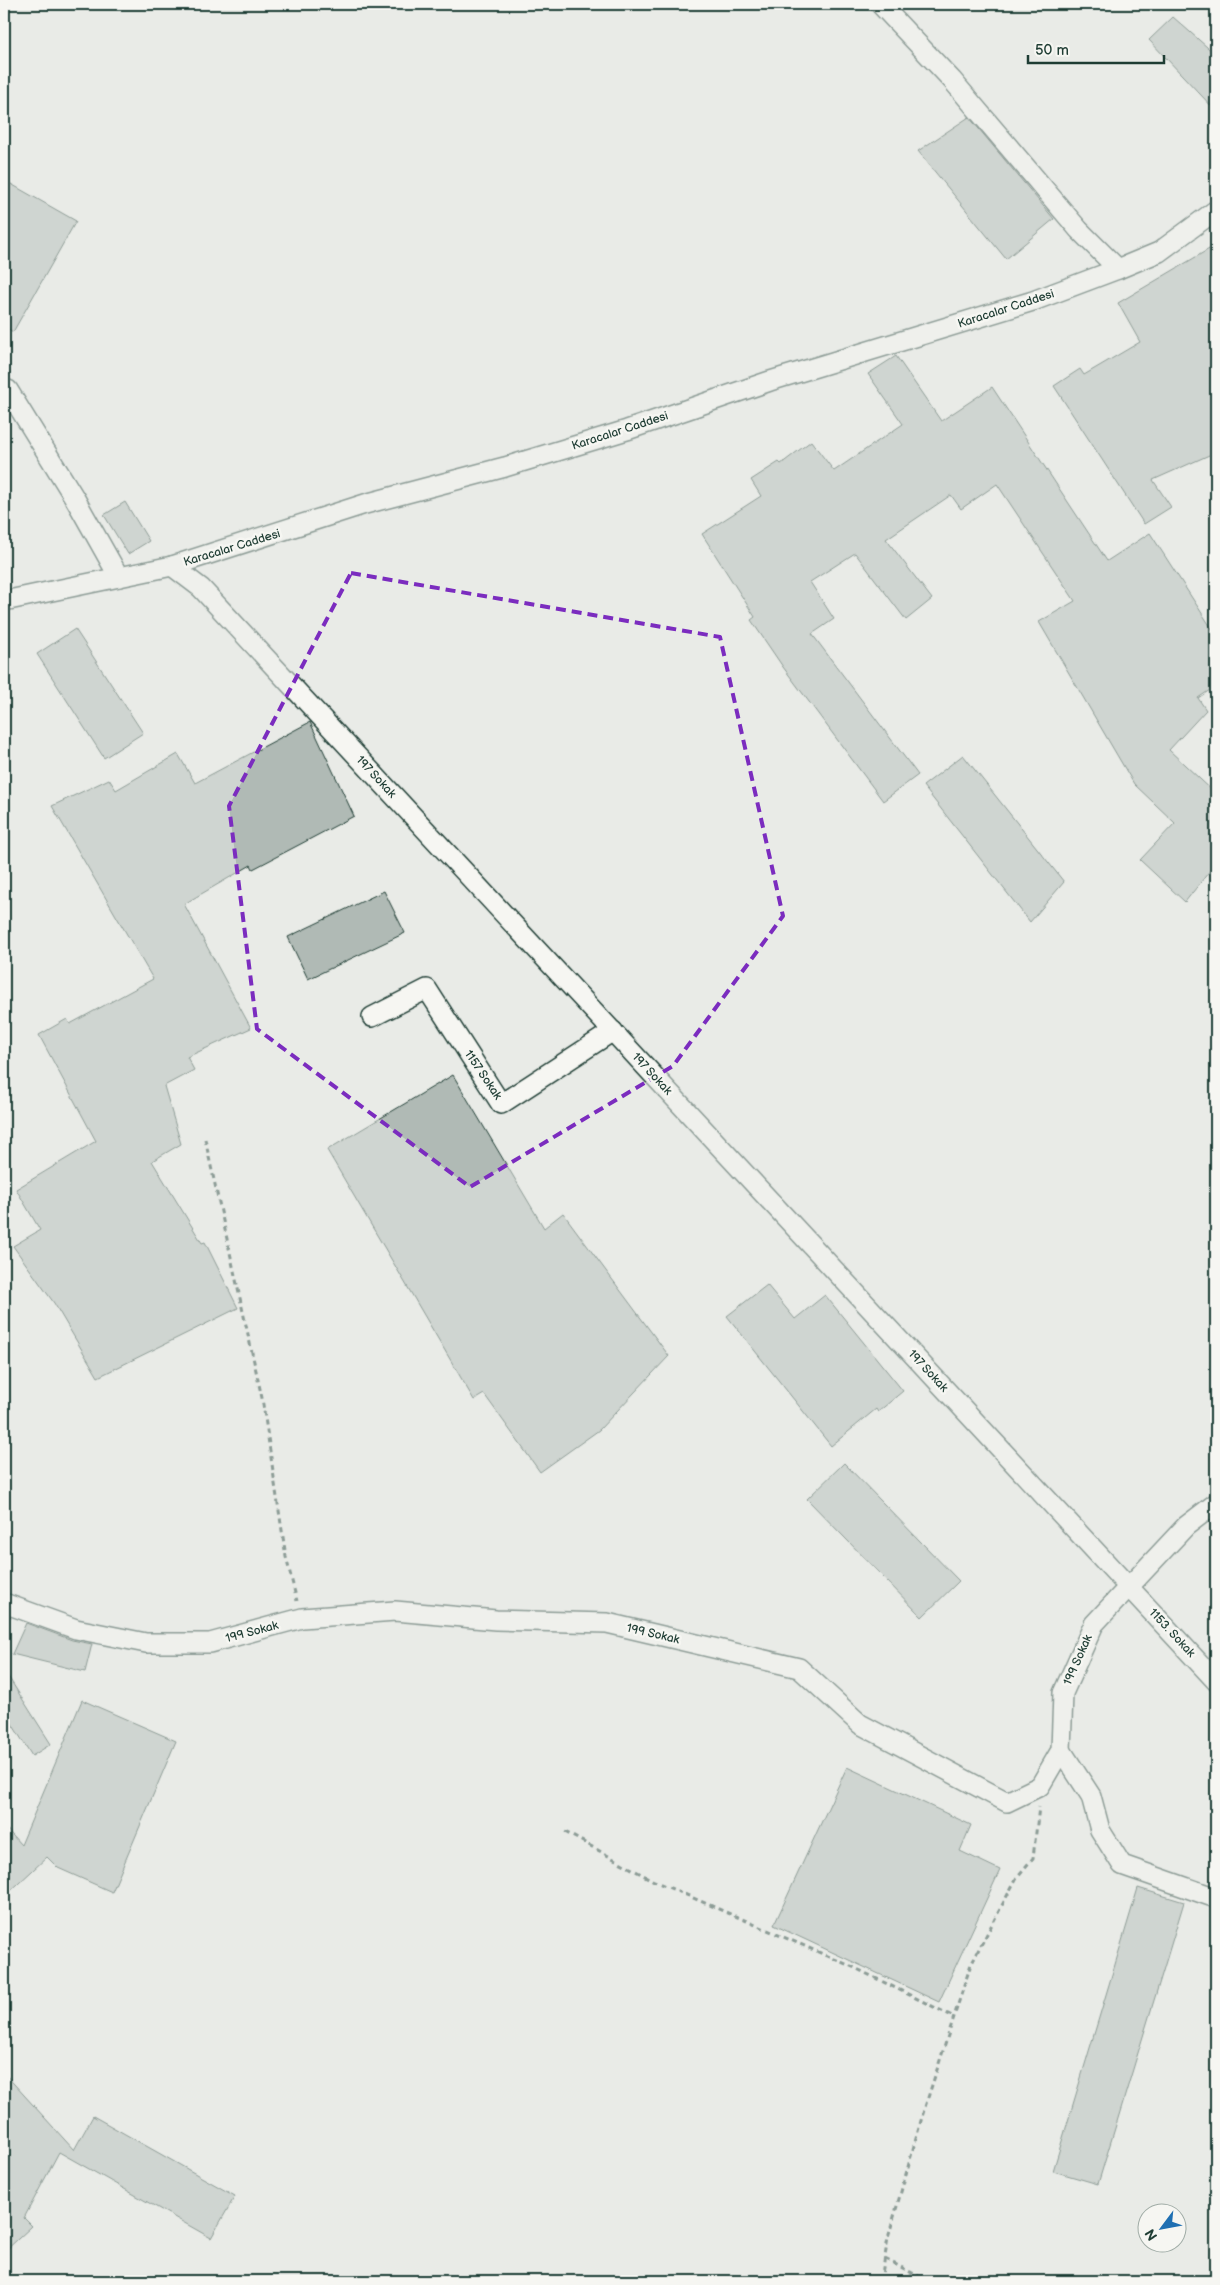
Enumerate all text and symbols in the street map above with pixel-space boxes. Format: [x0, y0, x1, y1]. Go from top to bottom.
scale bar [1028, 32, 1164, 64]
text: 50 m [1035, 41, 1069, 60]
street label: Karacalar Caddesi [956, 286, 1056, 332]
street label: Karacalar Caddesi [570, 408, 670, 454]
street label: Karacalar Caddesi [182, 526, 282, 570]
street label: 197 Sokak [353, 753, 399, 801]
street label: 1157 Sokak [461, 1047, 505, 1103]
street label: 197 Sokak [629, 1050, 675, 1098]
street label: 197 Sokak [905, 1347, 951, 1395]
street label: 1153. Sokak [1146, 1605, 1198, 1661]
street label: 199 Sokak [224, 1618, 280, 1646]
street label: 199 Sokak [625, 1621, 681, 1647]
street label: 199 Sokak [1060, 1632, 1096, 1688]
north arrow [1138, 2202, 1188, 2252]
text: N [1141, 2226, 1161, 2244]

